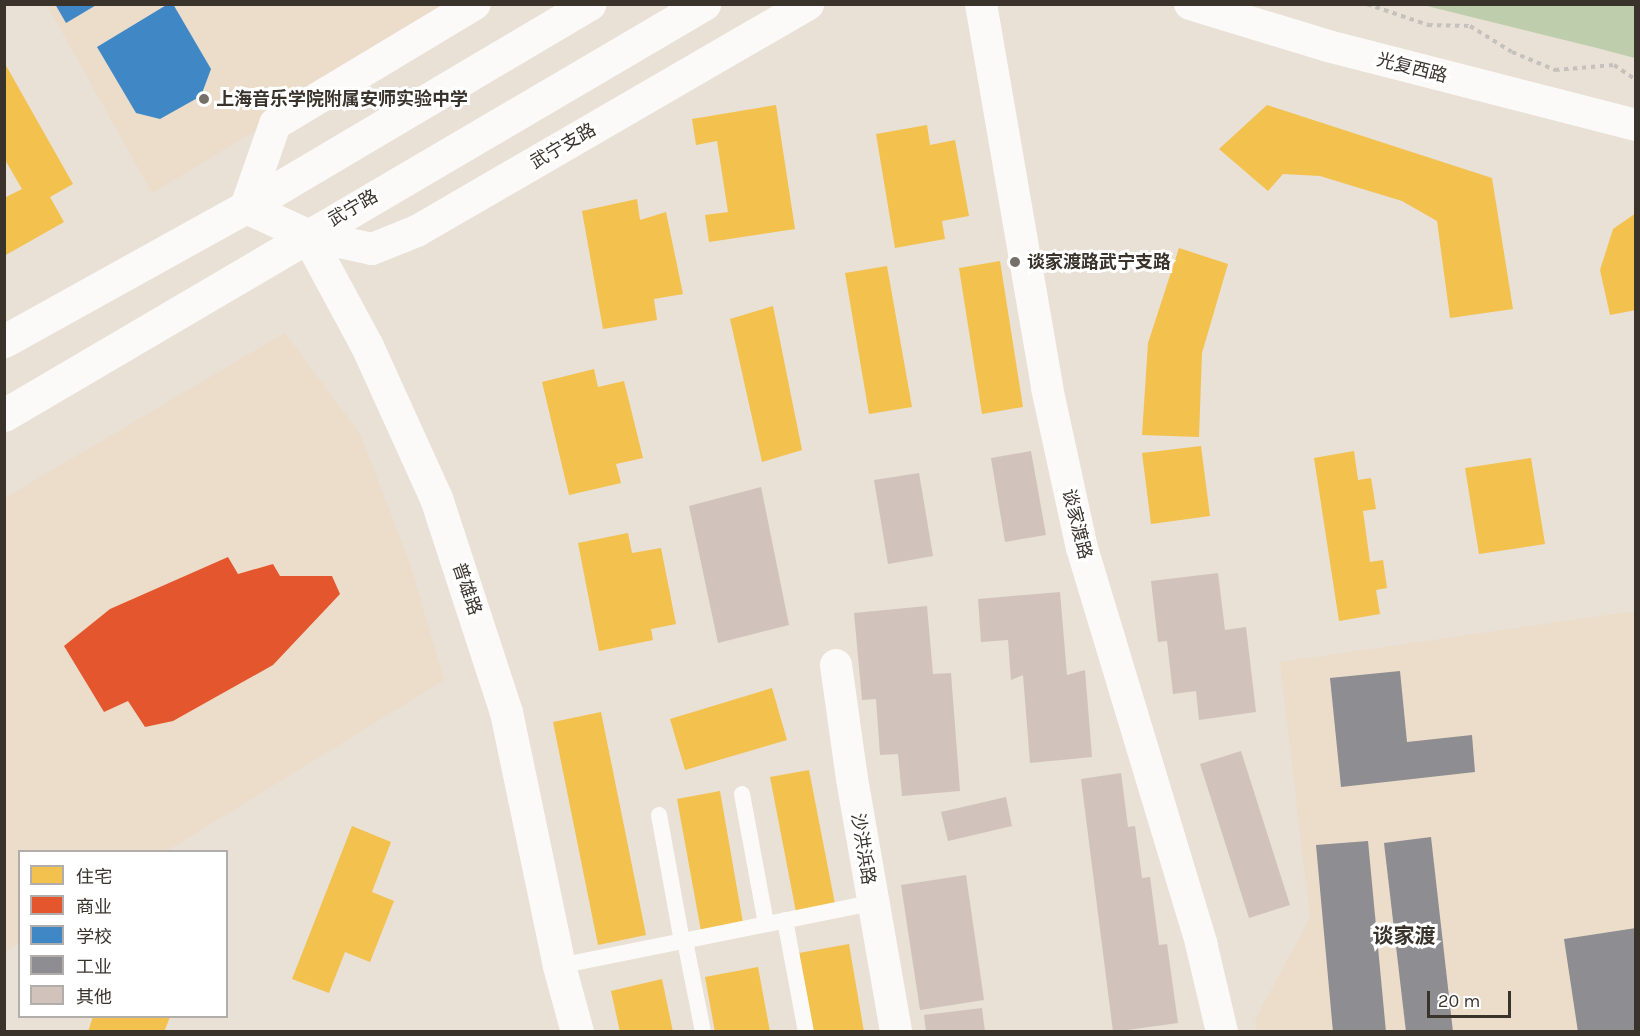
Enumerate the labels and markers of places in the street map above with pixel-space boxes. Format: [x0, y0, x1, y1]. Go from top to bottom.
place label: 上海音乐学院附属安师实验中学 [216, 88, 468, 110]
marker: 上海音乐学院附属安师实验中学 [197, 92, 211, 106]
place label: 谈家渡路武宁支路 [1027, 251, 1171, 273]
marker: 谈家渡路武宁支路 [1008, 255, 1022, 269]

